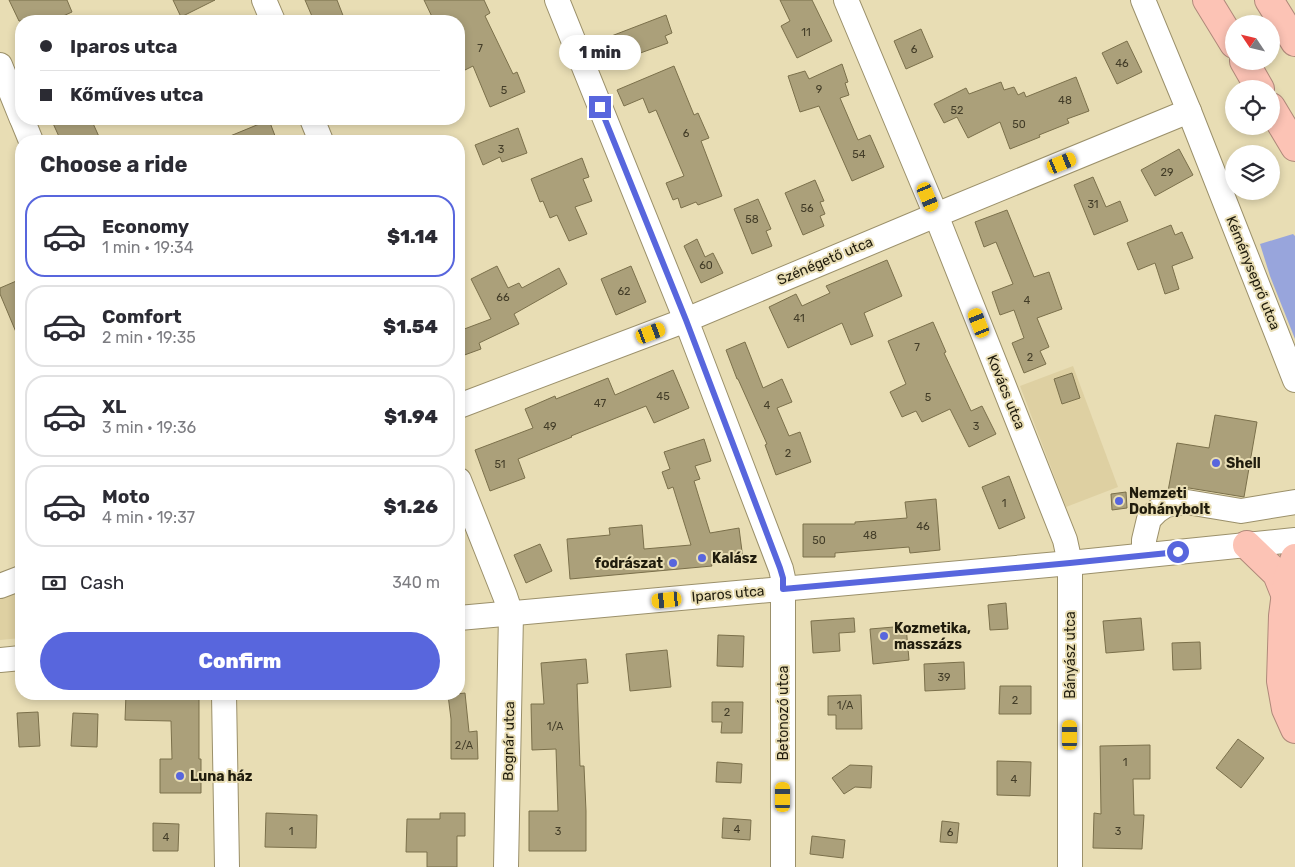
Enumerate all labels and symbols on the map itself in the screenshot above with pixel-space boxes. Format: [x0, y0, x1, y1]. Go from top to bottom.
north arrow [1225, 15, 1280, 70]
house number: 11 [801, 26, 811, 39]
callout: 1 min [559, 34, 641, 70]
house number: 7 [477, 42, 483, 55]
house number: 6 [911, 43, 918, 56]
house number: 46 [1115, 57, 1129, 70]
house number: 9 [816, 83, 822, 96]
house number: 5 [501, 84, 508, 97]
house number: 48 [1058, 94, 1072, 107]
route end [589, 96, 611, 118]
house number: 52 [951, 104, 964, 117]
house number: 50 [1012, 118, 1026, 131]
house number: 6 [683, 127, 690, 140]
house number: 3 [498, 143, 505, 156]
house number: 54 [852, 148, 866, 161]
car [1045, 150, 1078, 176]
house number: 29 [1161, 166, 1173, 179]
car [915, 180, 940, 214]
house number: 31 [1087, 198, 1099, 211]
house number: 56 [800, 202, 814, 215]
house number: 58 [745, 213, 759, 226]
street label: Kéményseprő utca [1222, 214, 1284, 332]
street label: Szénégető utca [775, 233, 875, 289]
house number: 60 [699, 259, 713, 272]
house number: 62 [617, 285, 631, 298]
house number: 66 [496, 291, 510, 304]
house number: 4 [1024, 294, 1031, 307]
car [966, 306, 991, 340]
house number: 41 [793, 312, 805, 325]
car [634, 321, 667, 345]
house number: 7 [914, 341, 920, 354]
house number: 2 [1027, 351, 1033, 364]
street label: Kovács utca [983, 352, 1029, 432]
house number: 45 [656, 390, 670, 403]
house number: 5 [925, 391, 932, 404]
house number: 47 [594, 397, 606, 410]
house number: 4 [764, 399, 771, 412]
house number: 49 [543, 420, 557, 433]
house number: 3 [973, 420, 980, 433]
house number: 2 [785, 447, 791, 460]
place label: Shell [1226, 455, 1261, 472]
marker: Shell [1210, 457, 1222, 469]
house number: 51 [494, 458, 506, 471]
place label: Nemzeti Dohánybolt [1129, 485, 1210, 518]
marker: Nemzeti Dohánybolt [1113, 495, 1125, 507]
house number: 1 [1002, 497, 1006, 510]
house number: 46 [916, 520, 930, 533]
house number: 48 [863, 529, 877, 542]
house number: 50 [812, 534, 826, 547]
route start [1167, 541, 1189, 563]
place label: Kalász [712, 550, 757, 567]
marker: Kalász [696, 552, 708, 564]
place label: fodrászat [595, 555, 663, 572]
marker: fodrászat [667, 557, 679, 569]
street label: Iparos utca [691, 582, 765, 606]
car [651, 591, 682, 609]
street label: Bányász utca [1062, 611, 1079, 699]
place label: Kozmetika, masszázs [894, 620, 971, 653]
marker: Kozmetika, masszázs [878, 630, 890, 642]
street label: Betonozó utca [775, 666, 792, 760]
house number: 39 [937, 671, 951, 684]
house number: 2 [1012, 694, 1018, 707]
house number: 1/A [837, 699, 854, 712]
street label: Bognár utca [500, 701, 518, 781]
house number: 2 [724, 706, 730, 719]
house number: 1/A [547, 720, 564, 733]
car [1062, 720, 1077, 750]
house number: 2/A [455, 739, 474, 752]
house number: 1 [1123, 756, 1127, 769]
place label: Luna ház [190, 768, 253, 785]
marker: Luna ház [174, 770, 186, 782]
house number: 4 [1011, 773, 1018, 786]
car [775, 782, 790, 812]
house number: 4 [734, 823, 741, 836]
house number: 1 [289, 825, 293, 838]
house number: 3 [555, 825, 562, 838]
house number: 3 [1115, 825, 1122, 838]
house number: 6 [947, 826, 954, 839]
house number: 4 [163, 831, 170, 844]

